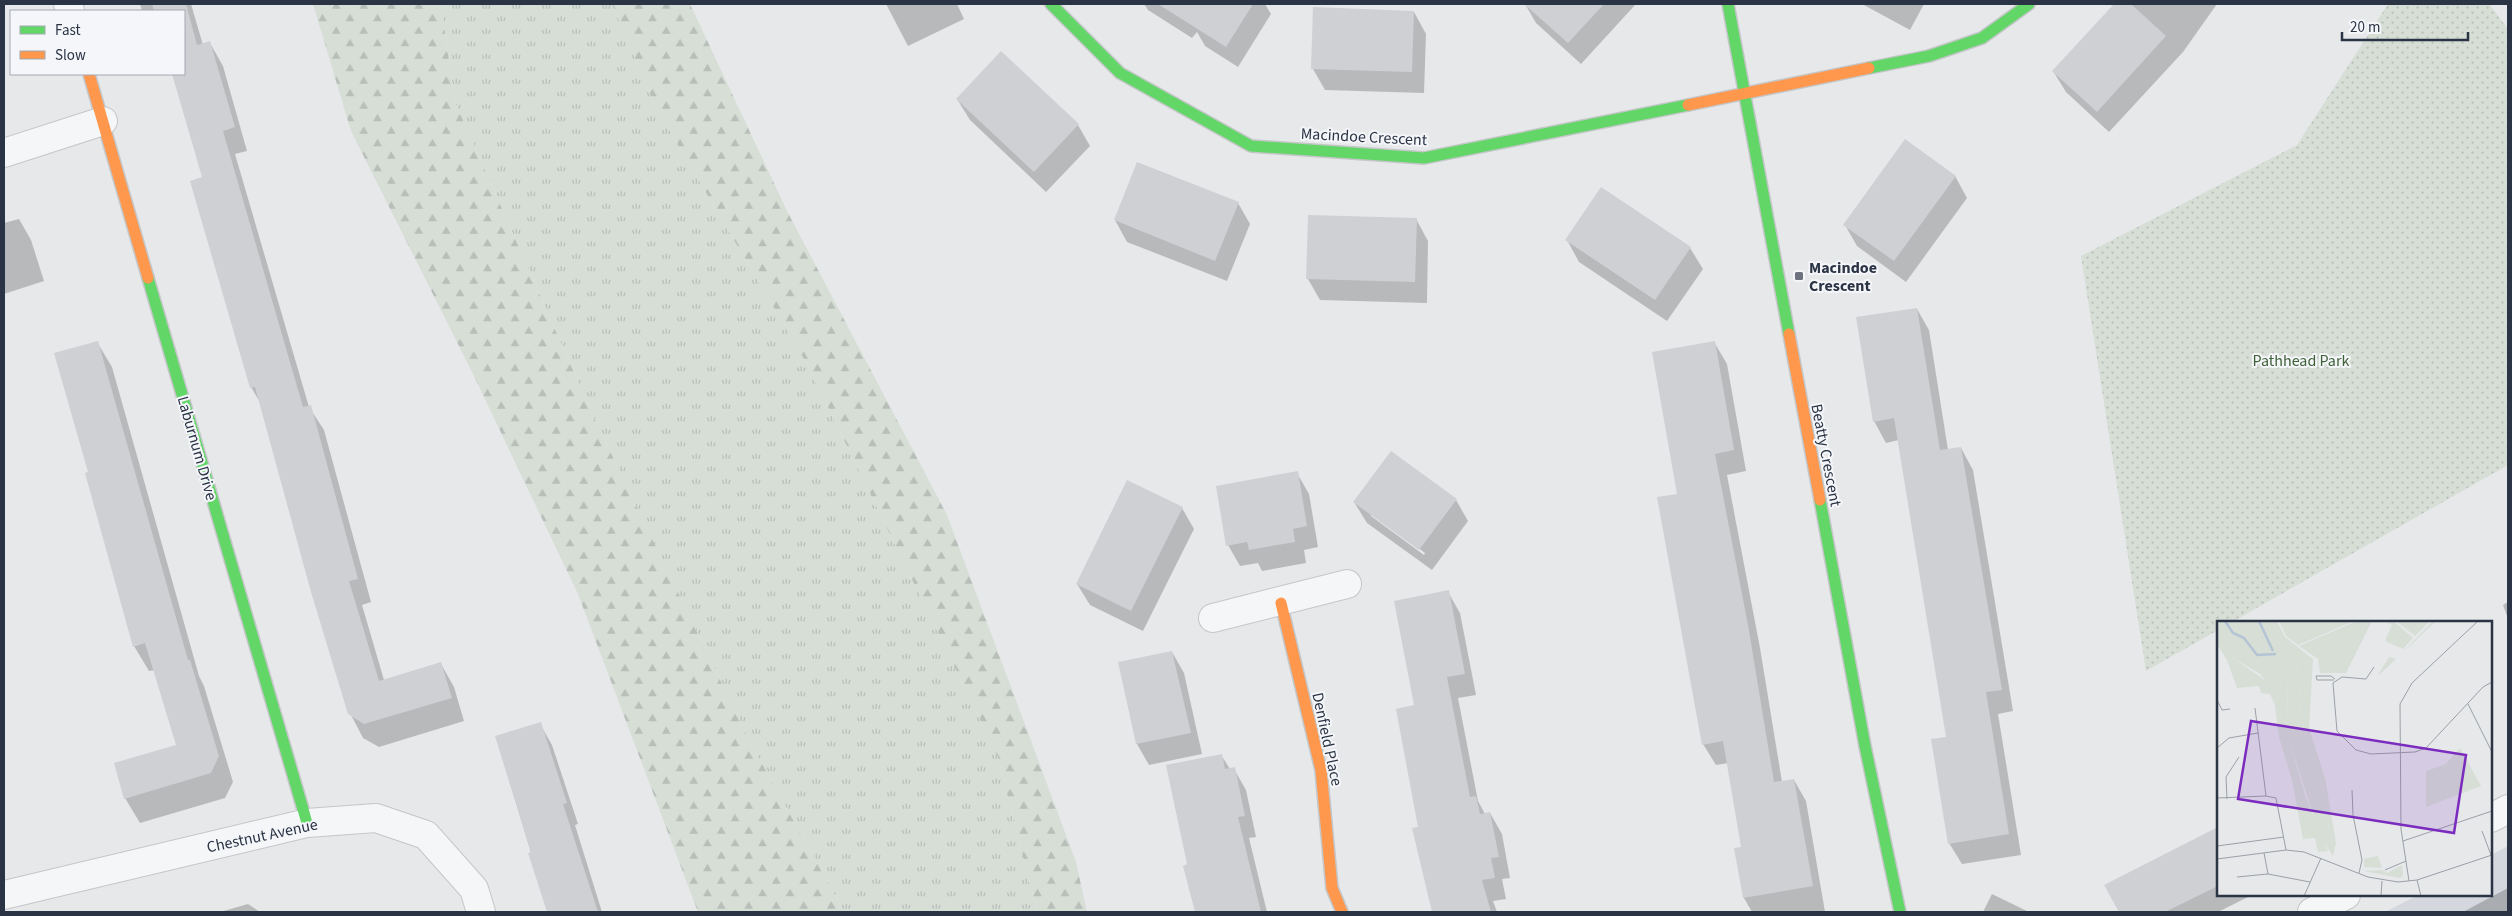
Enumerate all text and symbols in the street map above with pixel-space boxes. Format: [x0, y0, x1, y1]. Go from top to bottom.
legend [10, 10, 185, 75]
scale bar [2342, 10, 2468, 42]
text: 20 m [2350, 17, 2380, 38]
text: Fast [55, 20, 81, 41]
text: Slow [55, 45, 86, 66]
street label: Macindoe Crescent [1300, 123, 1428, 151]
place label: Macindoe Crescent [1809, 257, 1877, 297]
marker: Macindoe Crescent [1793, 270, 1805, 282]
park label: Pathhead Park [2253, 350, 2349, 372]
street label: Laburnum Drive [172, 394, 222, 503]
street label: Beatty Crescent [1805, 402, 1847, 509]
inset map [2217, 621, 2492, 896]
street label: Denfield Place [1306, 690, 1348, 788]
street label: Chestnut Avenue [205, 813, 320, 858]

